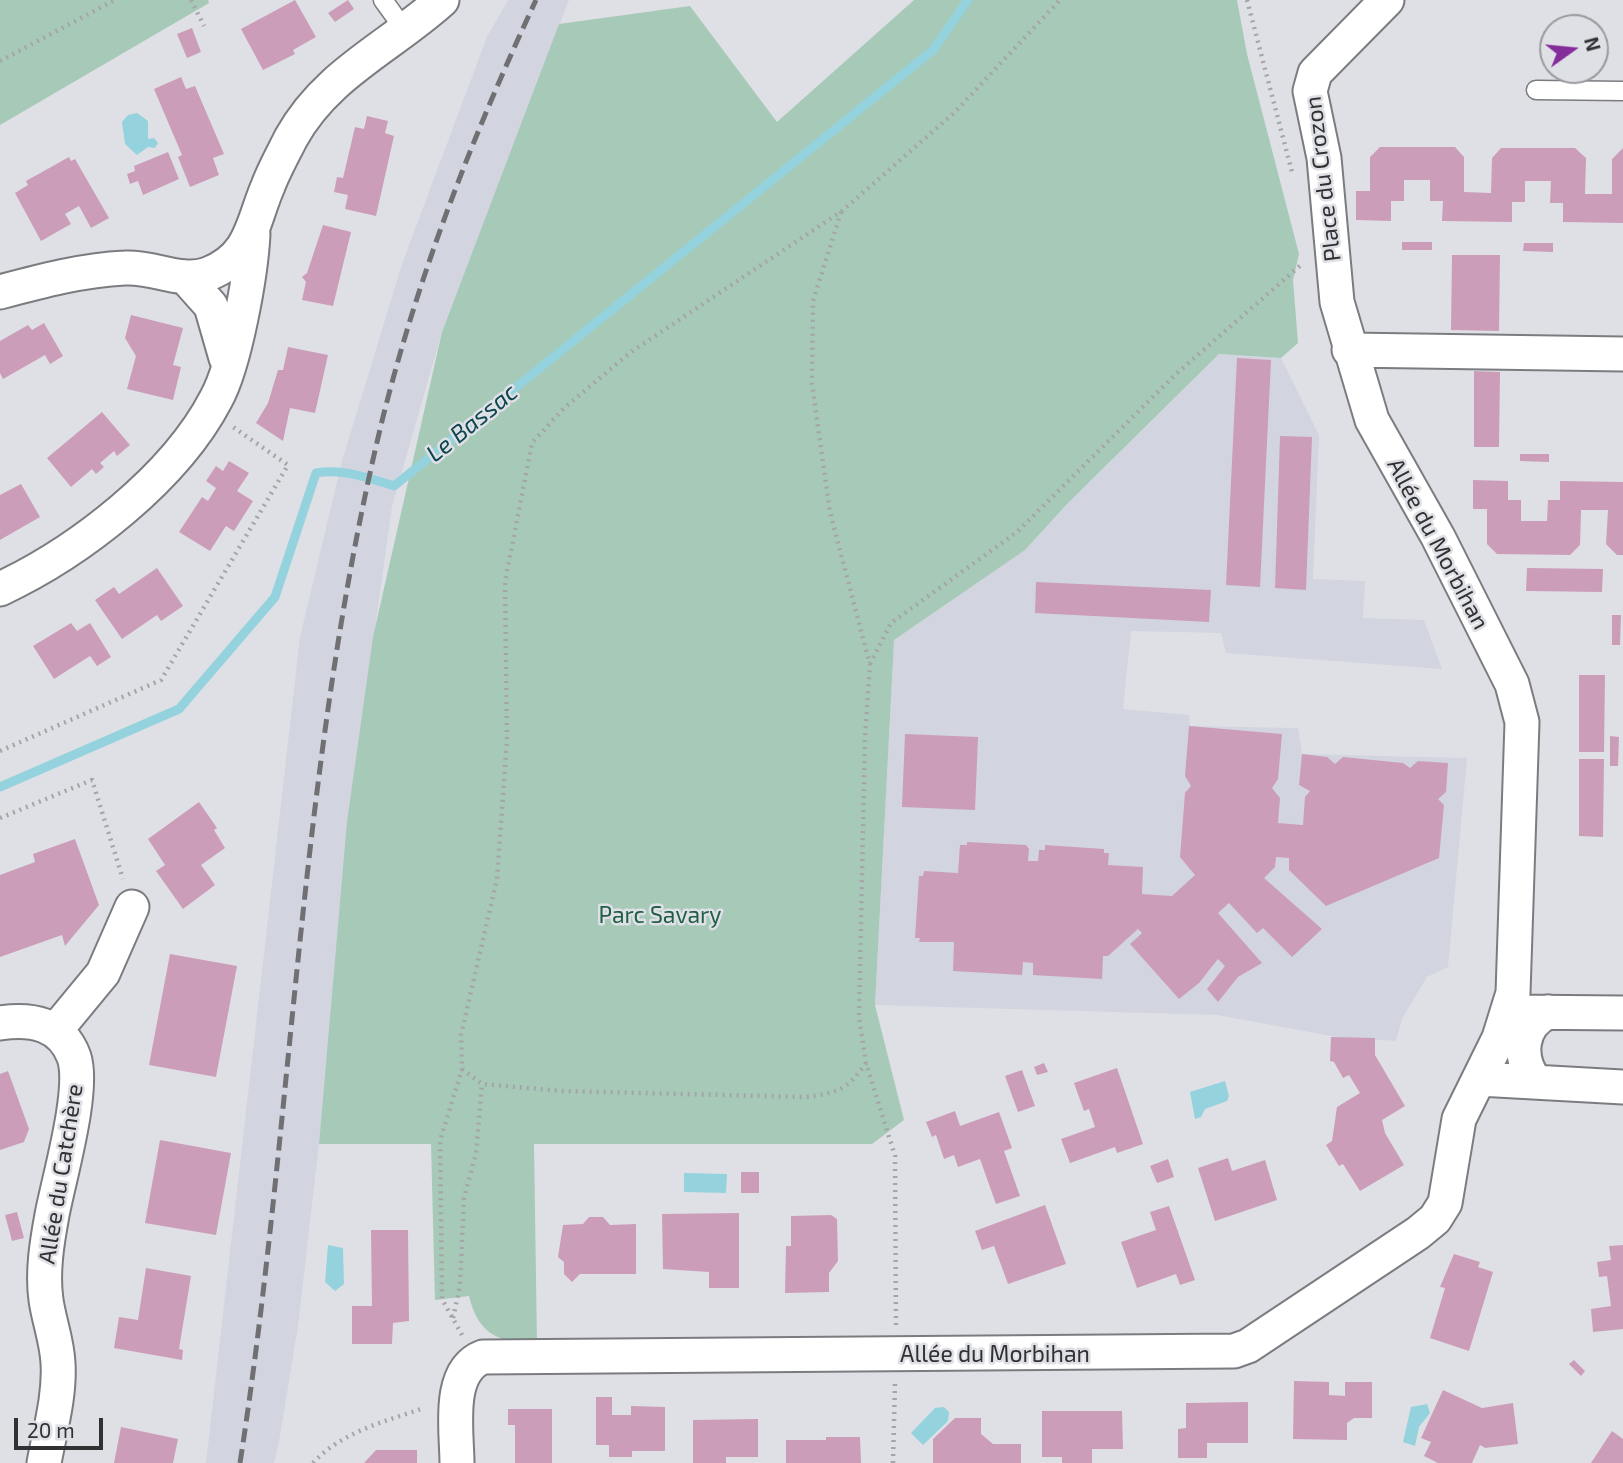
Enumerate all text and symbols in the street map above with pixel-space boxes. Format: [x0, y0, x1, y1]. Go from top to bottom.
north arrow [1539, 14, 1609, 84]
text: N [1580, 34, 1606, 54]
street label: Place du Crozon [1299, 95, 1347, 263]
water label: Le Bassac [421, 378, 523, 468]
street label: Allée du Morbihan [1381, 454, 1495, 634]
park label: Parc Savary [598, 901, 722, 929]
street label: Allée du Catchère [33, 1082, 89, 1266]
street label: Allée du Morbihan [900, 1340, 1090, 1368]
scale bar [18, 1404, 107, 1448]
text: 20 m [27, 1417, 75, 1442]

